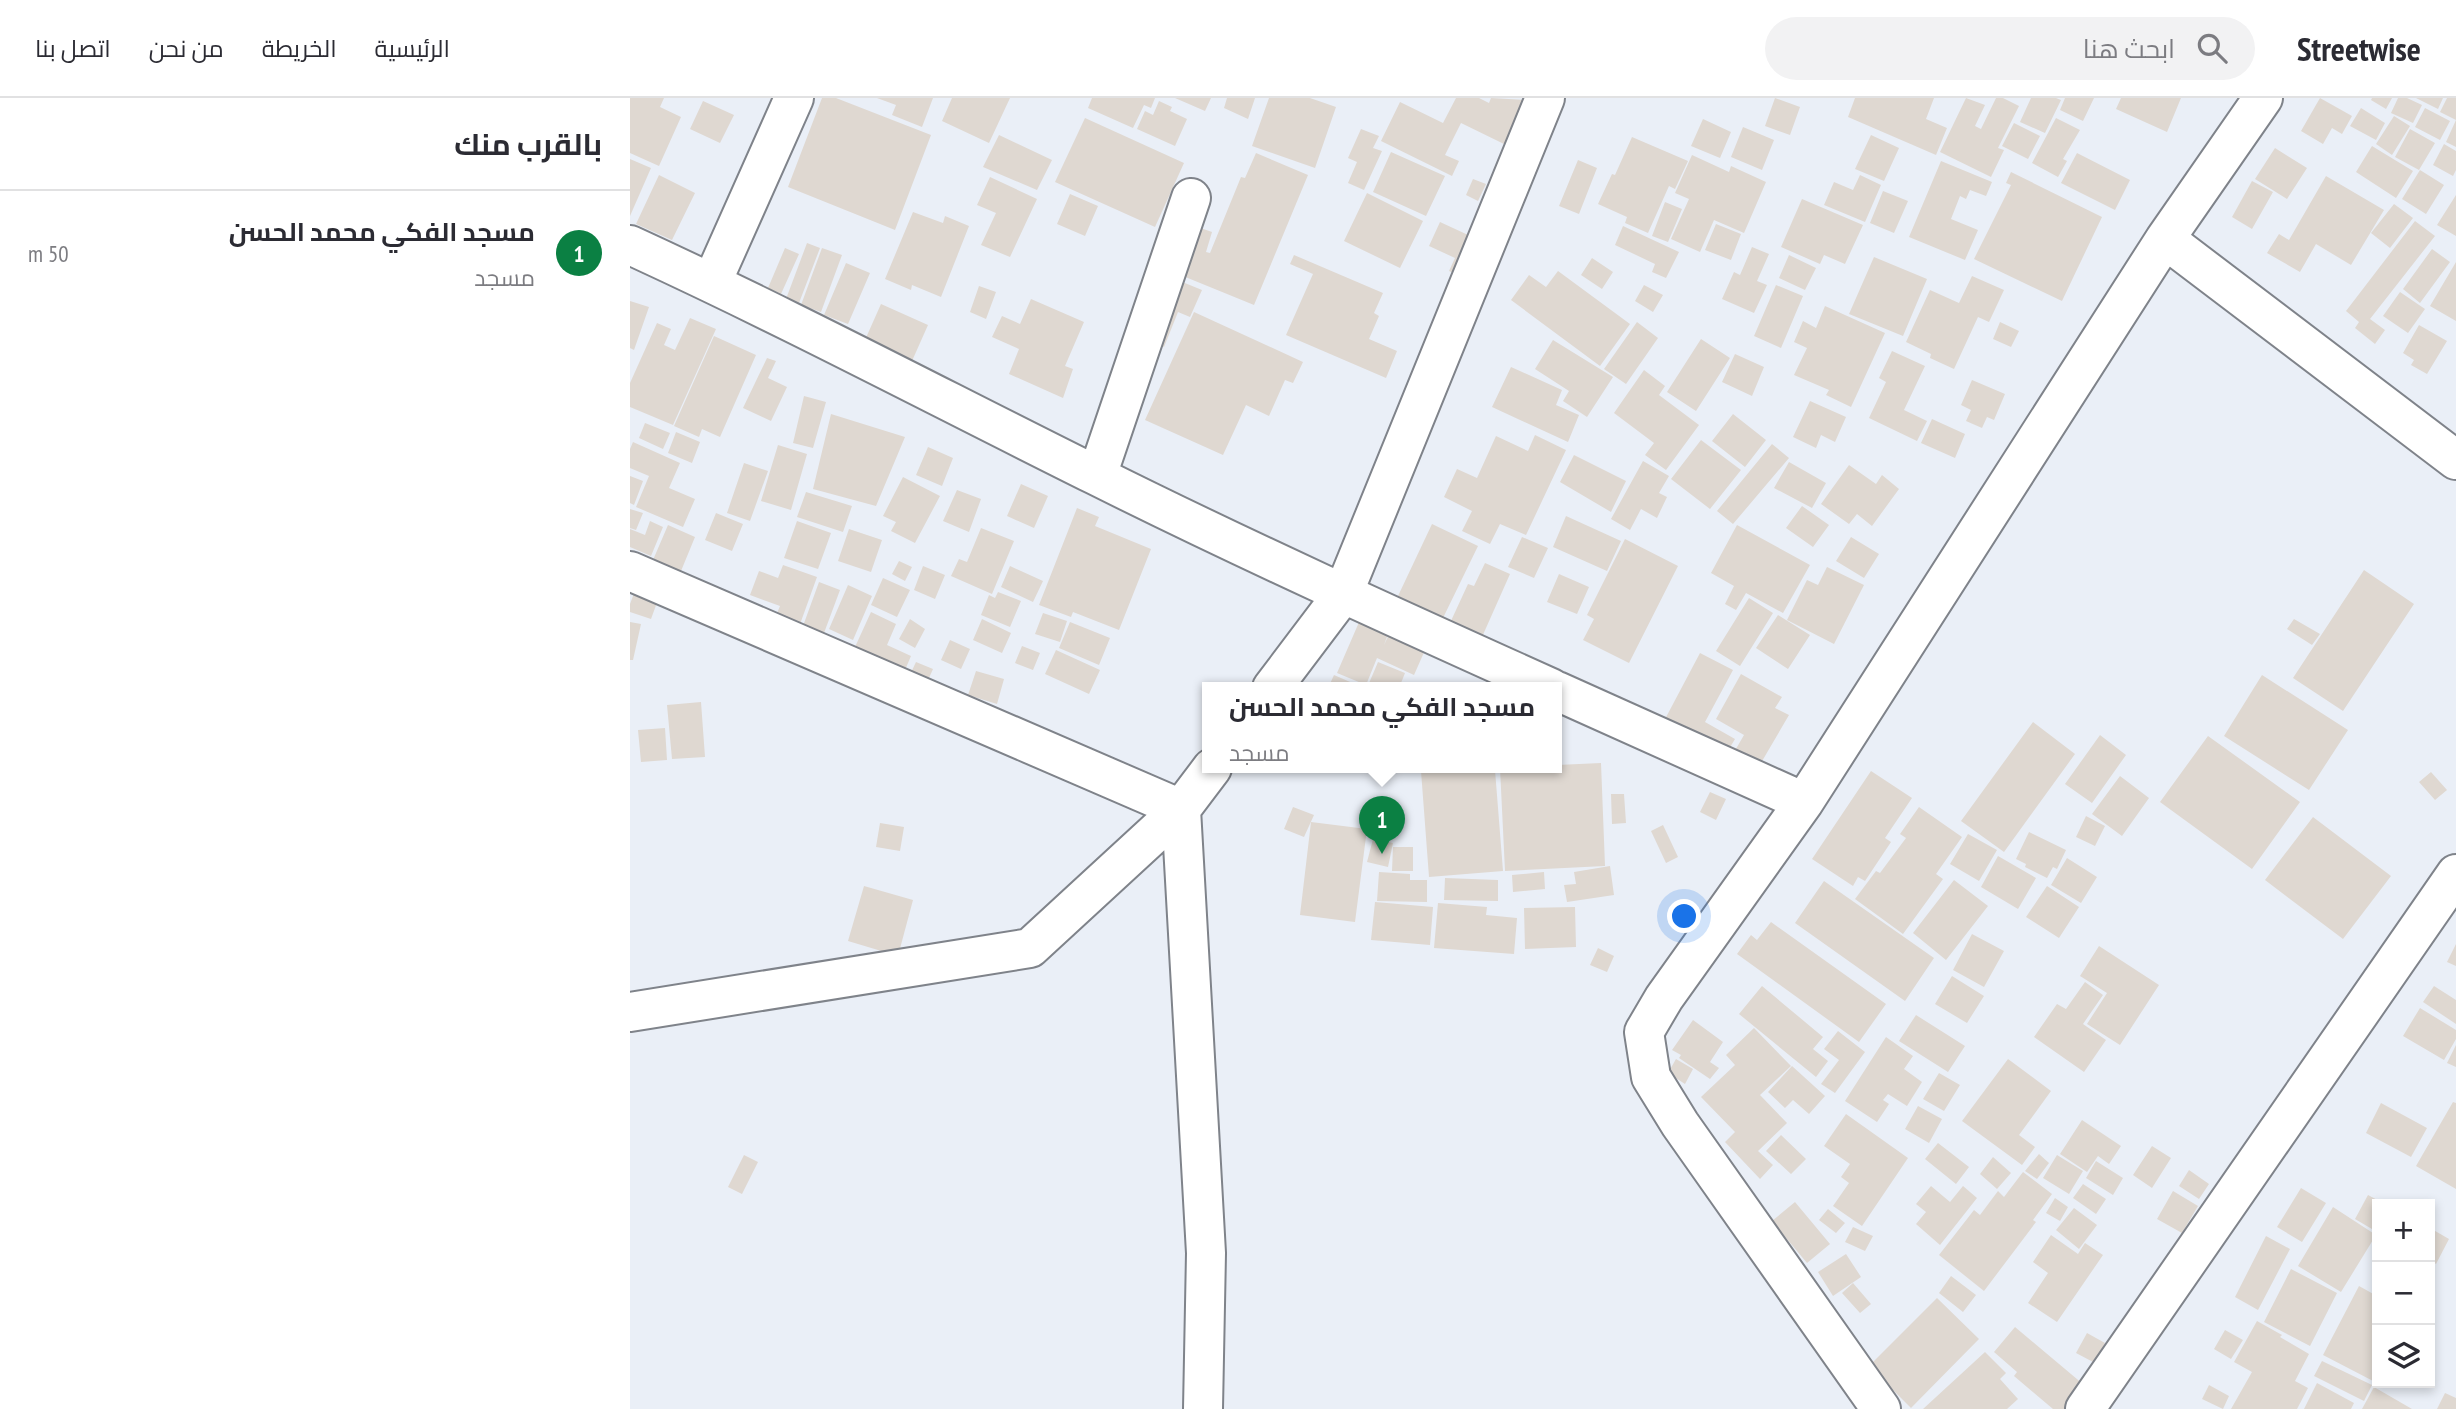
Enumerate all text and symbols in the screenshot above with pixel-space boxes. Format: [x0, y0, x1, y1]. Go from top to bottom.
search box [1765, 17, 2255, 80]
text: Streetwise [2297, 27, 2421, 70]
icon: search [2193, 29, 2231, 67]
text: ابحث هنا [2083, 32, 2175, 65]
text: اتصل بنا [35, 33, 111, 64]
text: من نحن [149, 33, 224, 64]
text: الخريطة [262, 33, 337, 64]
text: الرئيسية [375, 33, 450, 64]
text: بالقرب منك [454, 124, 602, 163]
text: مسجد الفكي محمد الحسن [229, 215, 535, 248]
text: 50 m [28, 239, 69, 268]
text: 1 [574, 239, 585, 268]
text: مسجد [474, 263, 535, 292]
popup [1202, 682, 1562, 773]
text: مسجد الفكي محمد الحسن [1229, 690, 1535, 723]
text: مسجد [1229, 738, 1290, 767]
pin: 1 [1359, 796, 1405, 854]
your location [1667, 899, 1701, 933]
map controls [2372, 1199, 2435, 1388]
button: + [2372, 1199, 2435, 1262]
button: − [2372, 1262, 2435, 1325]
button: layers [2372, 1325, 2435, 1388]

